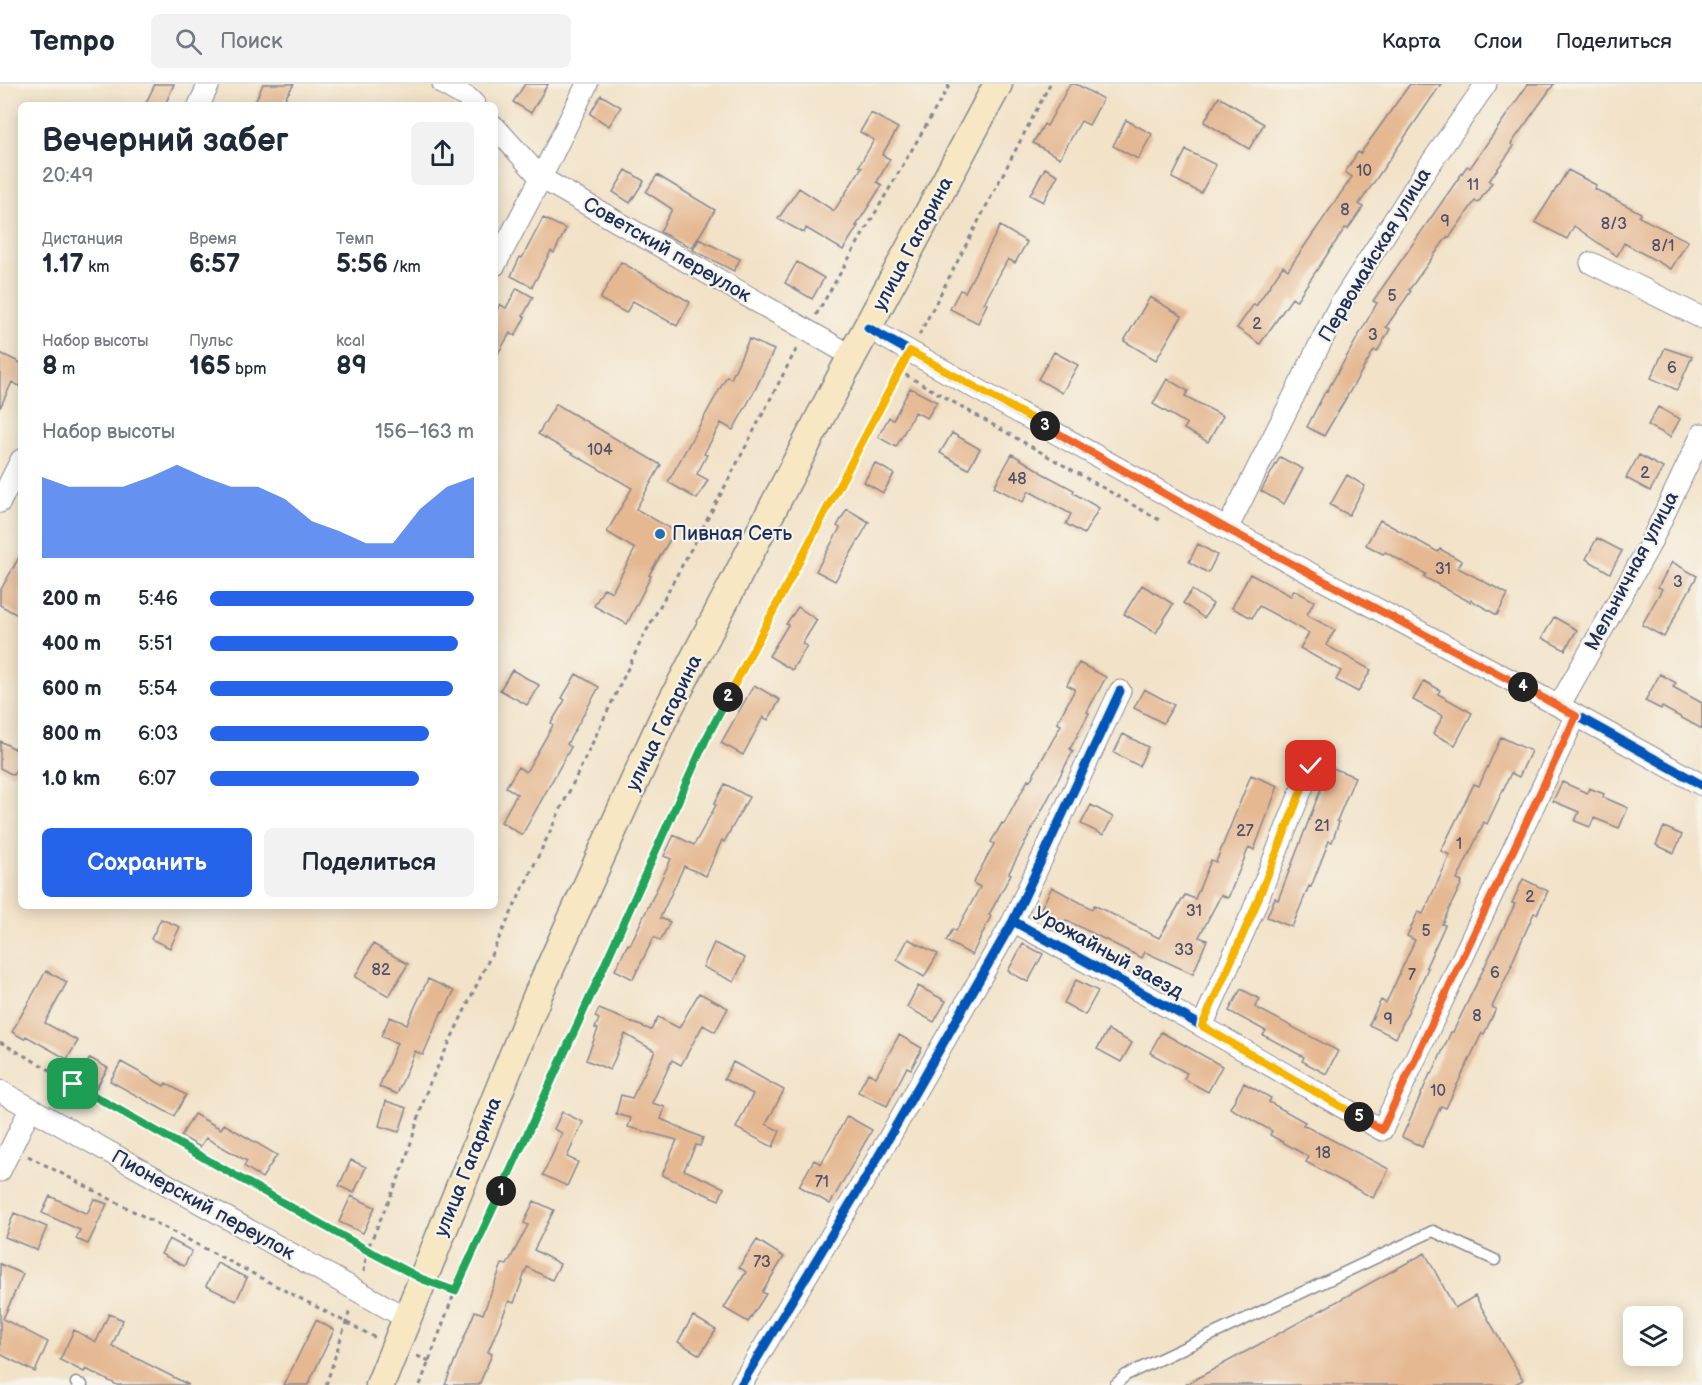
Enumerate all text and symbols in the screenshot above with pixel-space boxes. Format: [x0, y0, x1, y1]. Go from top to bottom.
search box [151, 14, 571, 68]
text: Tempo [30, 25, 115, 58]
icon: search [172, 25, 205, 58]
text: Поиск [220, 28, 283, 55]
text: Карта [1382, 29, 1441, 54]
text: Слои [1474, 29, 1523, 54]
text: Поделиться [1556, 29, 1672, 54]
text: Вечерний забег [42, 121, 289, 161]
button: share [411, 122, 474, 185]
house number: 10 [1356, 162, 1372, 181]
text: 20:49 [42, 164, 93, 188]
street label: Первомайская улица [1314, 164, 1436, 346]
street label: улица Гагарина [868, 173, 958, 315]
house number: 11 [1467, 176, 1479, 195]
street label: Советский переулок [579, 192, 755, 308]
house number: 8 [1340, 201, 1350, 220]
house number: 9 [1440, 212, 1450, 231]
house number: 8/3 [1601, 215, 1627, 234]
text: Дистанция [42, 230, 123, 249]
text: Время [189, 230, 237, 249]
text: Темп [336, 230, 374, 249]
house number: 8/1 [1652, 237, 1674, 256]
text: 1.17 [42, 249, 84, 280]
text: 6:57 [189, 249, 240, 280]
text: 5:56 [336, 249, 388, 280]
text: km [84, 258, 109, 277]
text: /km [388, 258, 421, 277]
house number: 5 [1387, 287, 1397, 306]
house number: 2 [1252, 315, 1262, 334]
house number: 3 [1368, 326, 1378, 345]
text: Набор высоты [42, 332, 149, 351]
text: Пульс [189, 332, 233, 351]
text: kcal [336, 332, 365, 351]
text: 8 [42, 351, 58, 382]
text: 165 [189, 351, 231, 382]
text: 89 [336, 351, 367, 382]
house number: 6 [1667, 359, 1677, 378]
text: m [58, 360, 75, 379]
text: bpm [231, 360, 267, 379]
pin: 3 [1030, 411, 1060, 441]
text: 3 [1040, 416, 1050, 435]
text: Набор высоты [42, 420, 175, 444]
text: 156–163 m [375, 420, 474, 444]
house number: 104 [587, 441, 613, 460]
house number: 2 [1640, 464, 1650, 483]
house number: 48 [1007, 470, 1027, 489]
street label: Мельничная улица [1580, 487, 1684, 655]
place label: Пивная Сеть [672, 522, 792, 546]
marker: Пивная Сеть [653, 527, 667, 541]
house number: 31 [1435, 560, 1451, 579]
house number: 3 [1673, 573, 1683, 592]
text: 200 m [42, 587, 101, 611]
text: 5:46 [138, 587, 178, 611]
text: 400 m [42, 632, 101, 656]
text: 5:51 [138, 632, 173, 656]
street label: улица Гагарина [621, 651, 707, 795]
pin: 4 [1508, 672, 1538, 702]
text: 600 m [42, 677, 102, 701]
text: 5:54 [138, 677, 177, 701]
text: 4 [1518, 677, 1528, 696]
pin: 2 [713, 682, 743, 712]
text: 2 [723, 687, 733, 706]
text: 800 m [42, 722, 101, 746]
text: 6:03 [138, 722, 178, 746]
pin [1285, 740, 1336, 791]
icon: check [1294, 749, 1327, 782]
text: 1.0 km [42, 767, 100, 791]
text: 6:07 [138, 767, 176, 791]
house number: 21 [1314, 817, 1330, 836]
house number: 27 [1236, 822, 1254, 841]
button: Сохранить [42, 828, 252, 897]
button: Поделиться [264, 828, 474, 897]
house number: 1 [1456, 835, 1462, 854]
house number: 2 [1525, 888, 1535, 907]
street label: Урожайный заезд [1029, 902, 1187, 1004]
house number: 31 [1186, 902, 1202, 921]
house number: 5 [1421, 922, 1431, 941]
house number: 33 [1174, 941, 1194, 960]
house number: 82 [372, 961, 391, 980]
house number: 6 [1490, 964, 1500, 983]
house number: 7 [1408, 966, 1416, 985]
house number: 8 [1472, 1007, 1482, 1026]
house number: 9 [1383, 1010, 1393, 1029]
pin [47, 1058, 98, 1109]
icon: arrive [56, 1067, 89, 1100]
house number: 10 [1430, 1082, 1446, 1101]
street label: улица Гагарина [429, 1094, 507, 1240]
pin: 5 [1344, 1102, 1374, 1132]
text: 5 [1354, 1107, 1364, 1126]
house number: 18 [1315, 1144, 1331, 1163]
street label: Пионерский переулок [107, 1145, 299, 1265]
house number: 71 [815, 1173, 829, 1192]
pin: 1 [486, 1176, 516, 1206]
text: 1 [498, 1181, 504, 1200]
house number: 73 [753, 1253, 771, 1272]
map controls [1623, 1306, 1683, 1366]
button: layers [1623, 1306, 1683, 1366]

